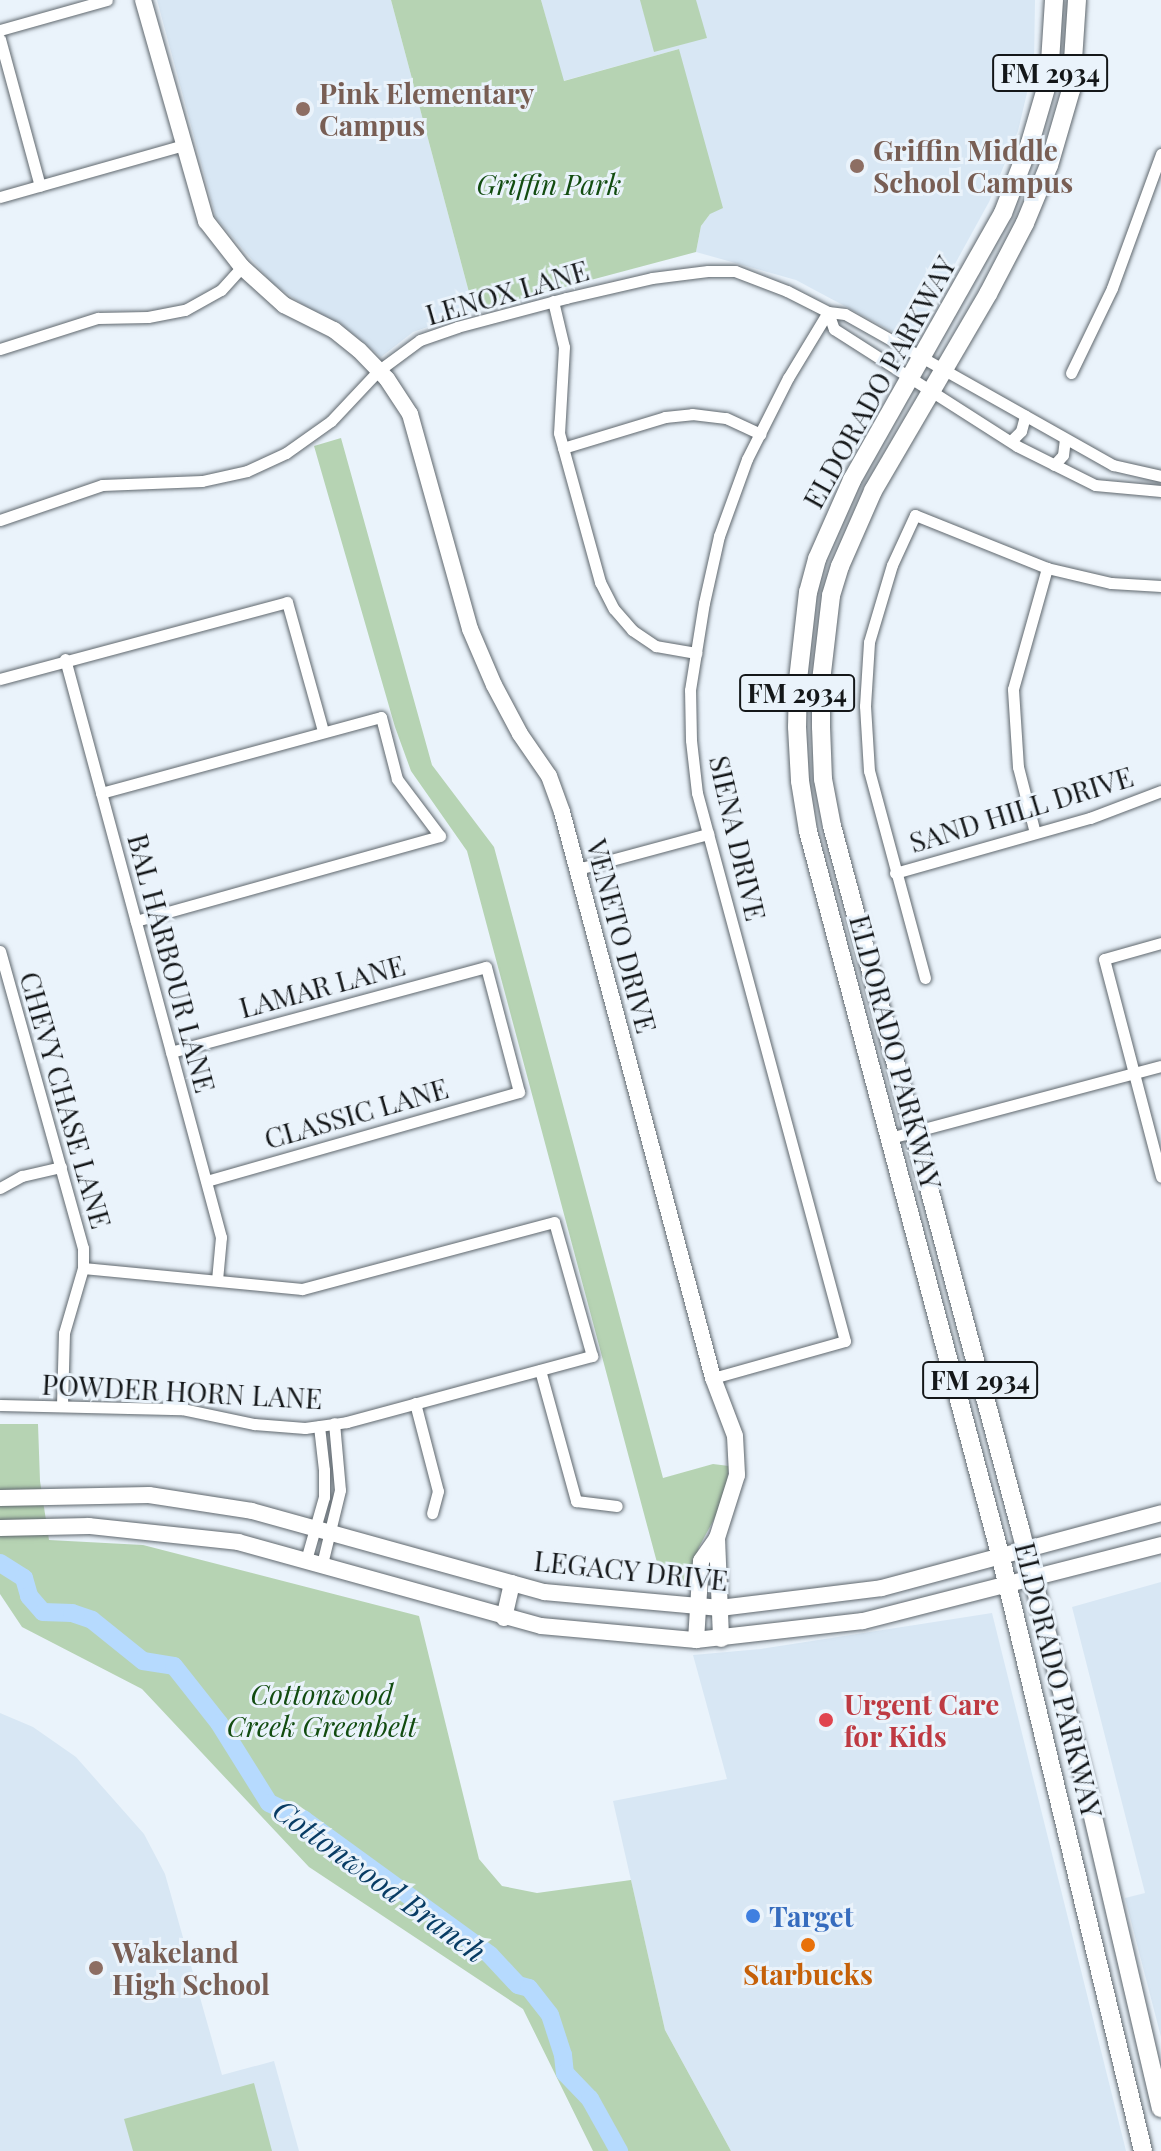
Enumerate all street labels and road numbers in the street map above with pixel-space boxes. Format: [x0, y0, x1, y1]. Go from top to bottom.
road number: FM 2934 [992, 51, 1108, 95]
street label: ELDORADO PARKWAY [796, 250, 962, 514]
street label: LENOX LANE [422, 253, 592, 331]
road number: FM 2934 [739, 671, 855, 715]
street label: SIENA DRIVE [703, 752, 773, 924]
street label: SAND HILL DRIVE [905, 759, 1137, 859]
street label: BAL HARBOUR LANE [121, 830, 223, 1096]
street label: VENETO DRIVE [580, 836, 664, 1036]
street label: ELDORADO PARKWAY [843, 911, 949, 1193]
street label: LAMAR LANE [235, 948, 409, 1024]
street label: CHEVY CHASE LANE [13, 967, 119, 1233]
street label: CLASSIC LANE [260, 1071, 452, 1155]
road number: FM 2934 [922, 1358, 1038, 1402]
street label: POWDER HORN LANE [41, 1367, 323, 1415]
street label: ELDORADO PARKWAY [1008, 1539, 1110, 1821]
street label: LEGACY DRIVE [532, 1543, 730, 1597]

